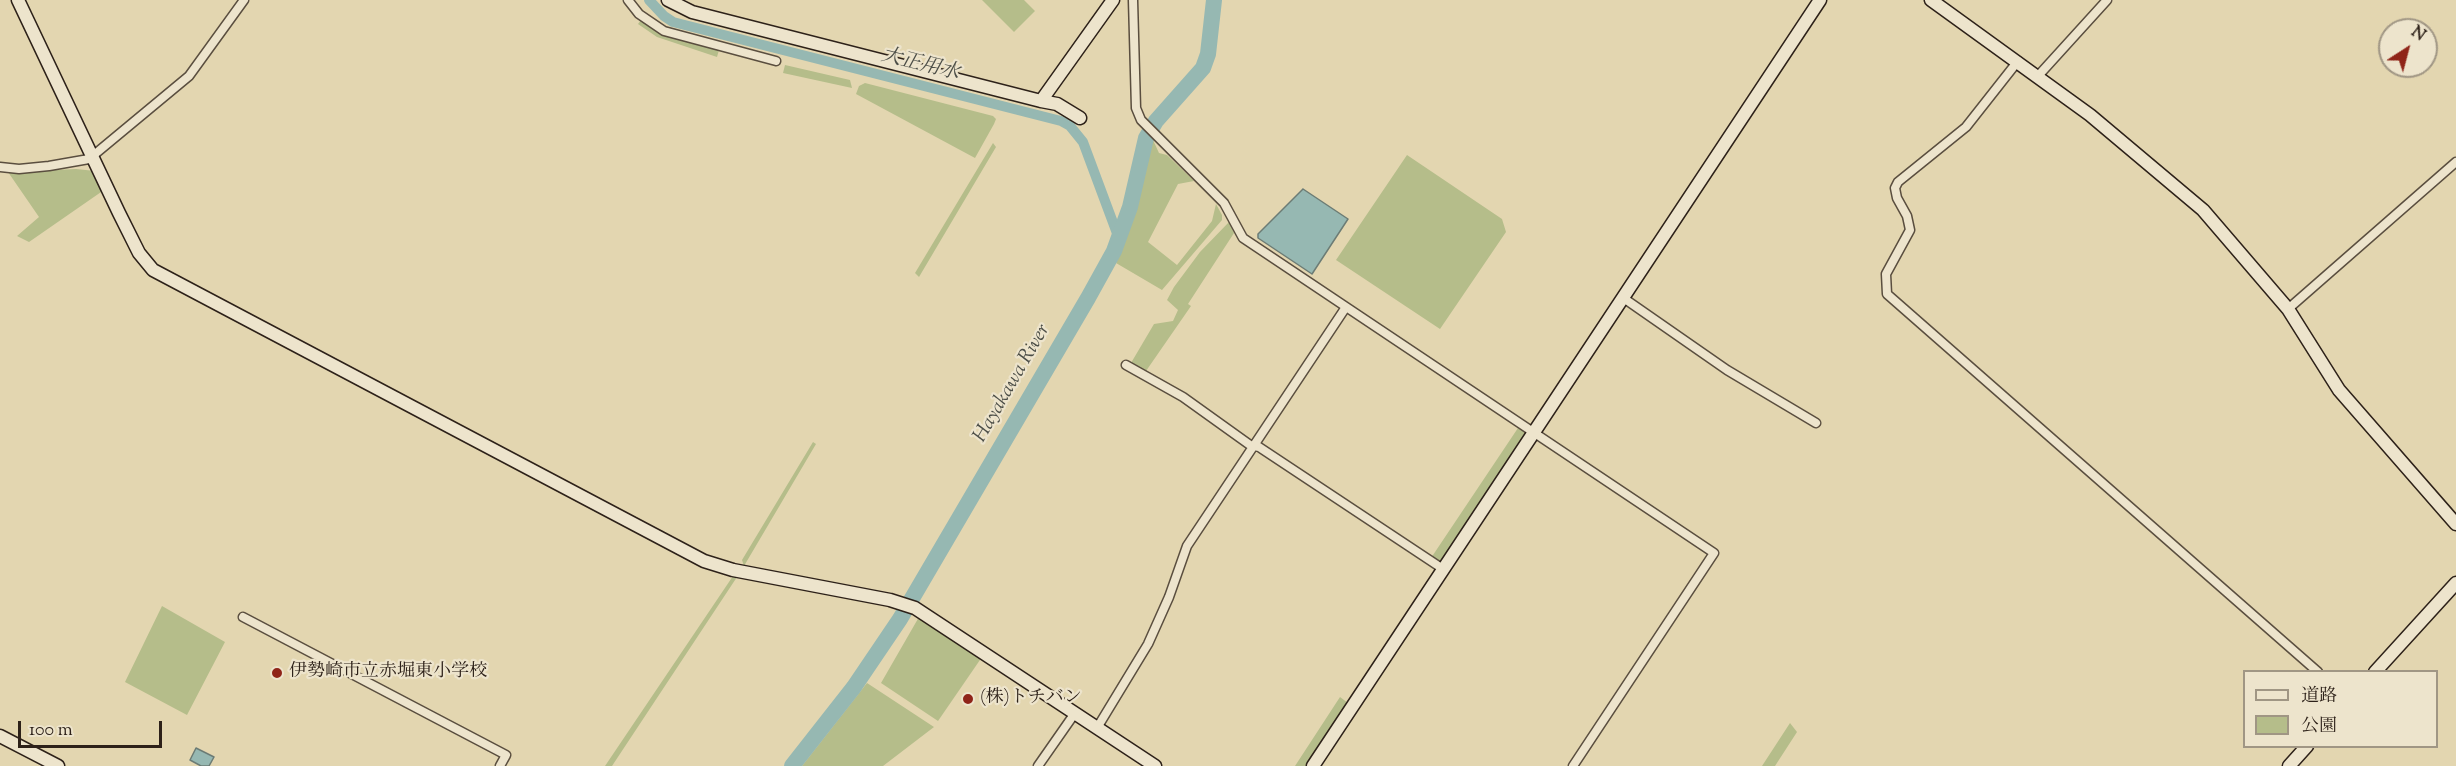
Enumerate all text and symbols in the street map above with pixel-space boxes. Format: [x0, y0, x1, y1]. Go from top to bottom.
north arrow [2378, 18, 2438, 78]
text: N [2406, 22, 2430, 48]
water label: 大正用水 [878, 45, 962, 87]
water label: Hayakawa River [970, 321, 1056, 447]
place label: 伊勢崎市立赤堀東小学校 [289, 662, 487, 684]
marker: 伊勢崎市立赤堀東小学校 [270, 666, 284, 680]
legend [2243, 670, 2438, 748]
text: 道路 [2301, 684, 2337, 710]
place label: (株)トチバン [980, 688, 1082, 710]
marker: (株)トチバン [961, 692, 975, 706]
scale bar [21, 709, 165, 747]
text: 公園 [2301, 714, 2337, 740]
text: 100 m [29, 718, 73, 744]

